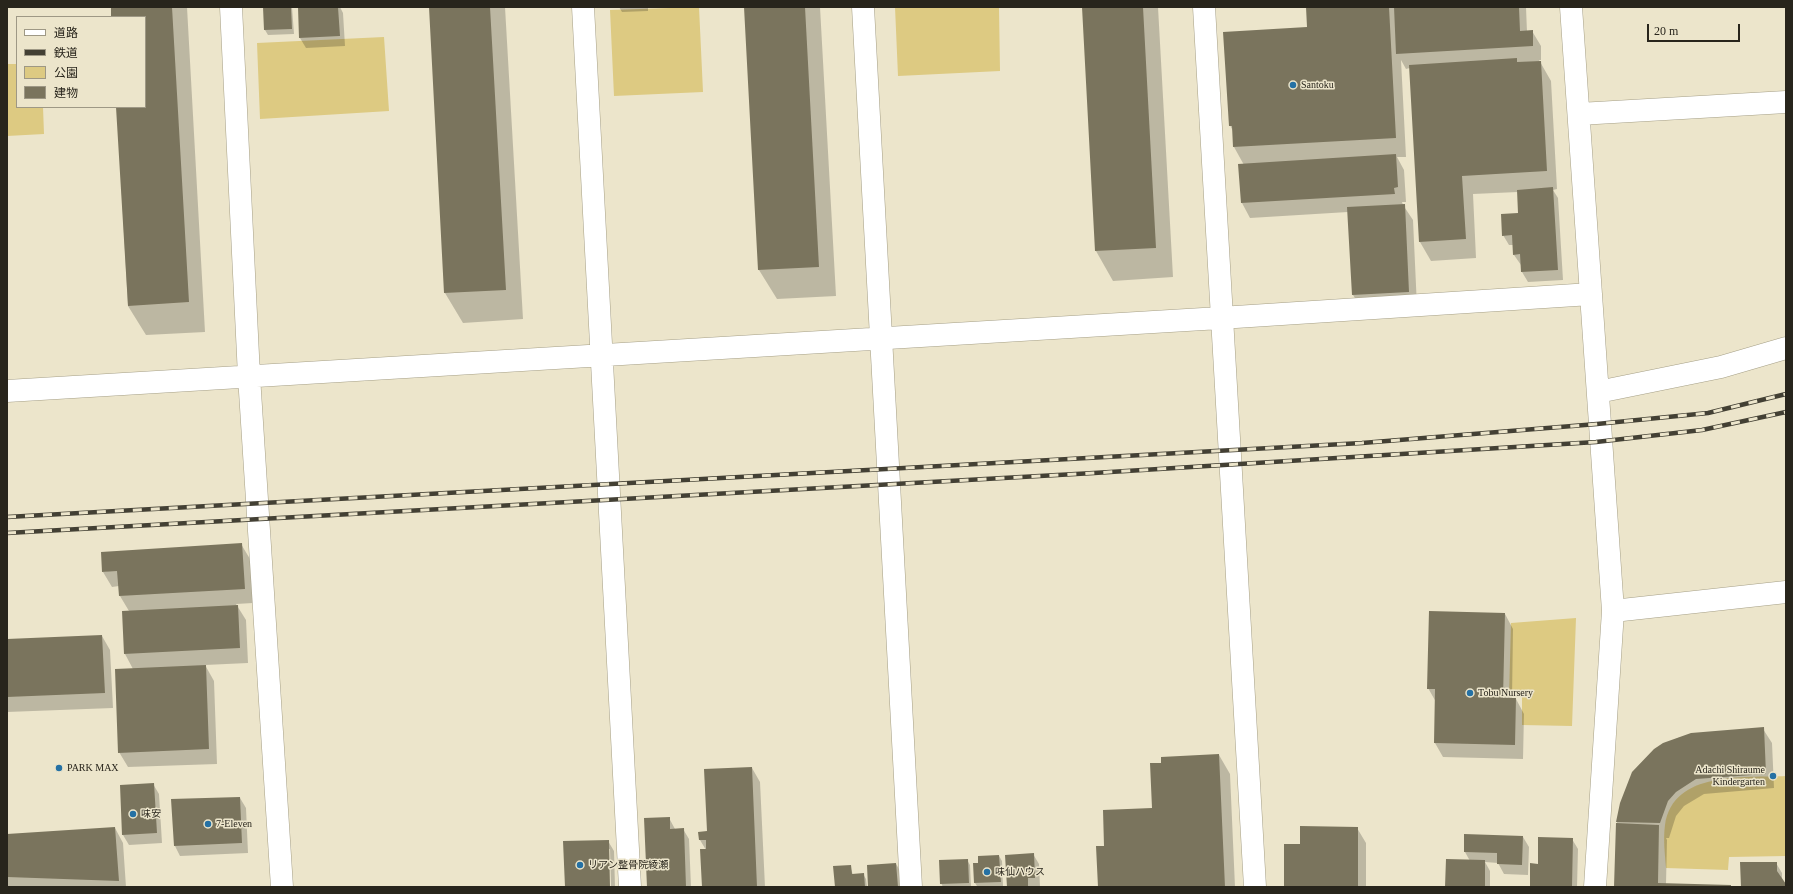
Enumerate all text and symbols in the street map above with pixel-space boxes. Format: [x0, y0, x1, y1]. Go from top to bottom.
legend [16, 16, 146, 108]
scale bar [1649, 16, 1742, 42]
text: 20 m [1654, 24, 1678, 38]
text: 道路 [54, 26, 78, 40]
text: 鉄道 [54, 46, 78, 60]
text: 公園 [54, 66, 78, 80]
place label: Santoku [1301, 79, 1334, 91]
marker: Santoku [1288, 80, 1298, 90]
text: 建物 [54, 86, 78, 100]
place label: Tobu Nursery [1478, 687, 1533, 699]
marker: Tobu Nursery [1465, 688, 1475, 698]
place label: PARK MAX [67, 762, 119, 774]
marker: PARK MAX [54, 763, 64, 773]
place label: Adachi Shiraume Kindergarten [1695, 764, 1765, 788]
marker: Adachi Shiraume Kindergarten [1768, 771, 1778, 781]
place label: 味安 [141, 808, 161, 820]
marker: 味安 [128, 809, 138, 819]
place label: 7-Eleven [216, 818, 252, 830]
marker: 7-Eleven [203, 819, 213, 829]
place label: リアン整骨院綾瀬 [588, 859, 668, 871]
marker: リアン整骨院綾瀬 [575, 860, 585, 870]
place label: 味仙ハウス [995, 866, 1045, 878]
marker: 味仙ハウス [982, 867, 992, 877]

